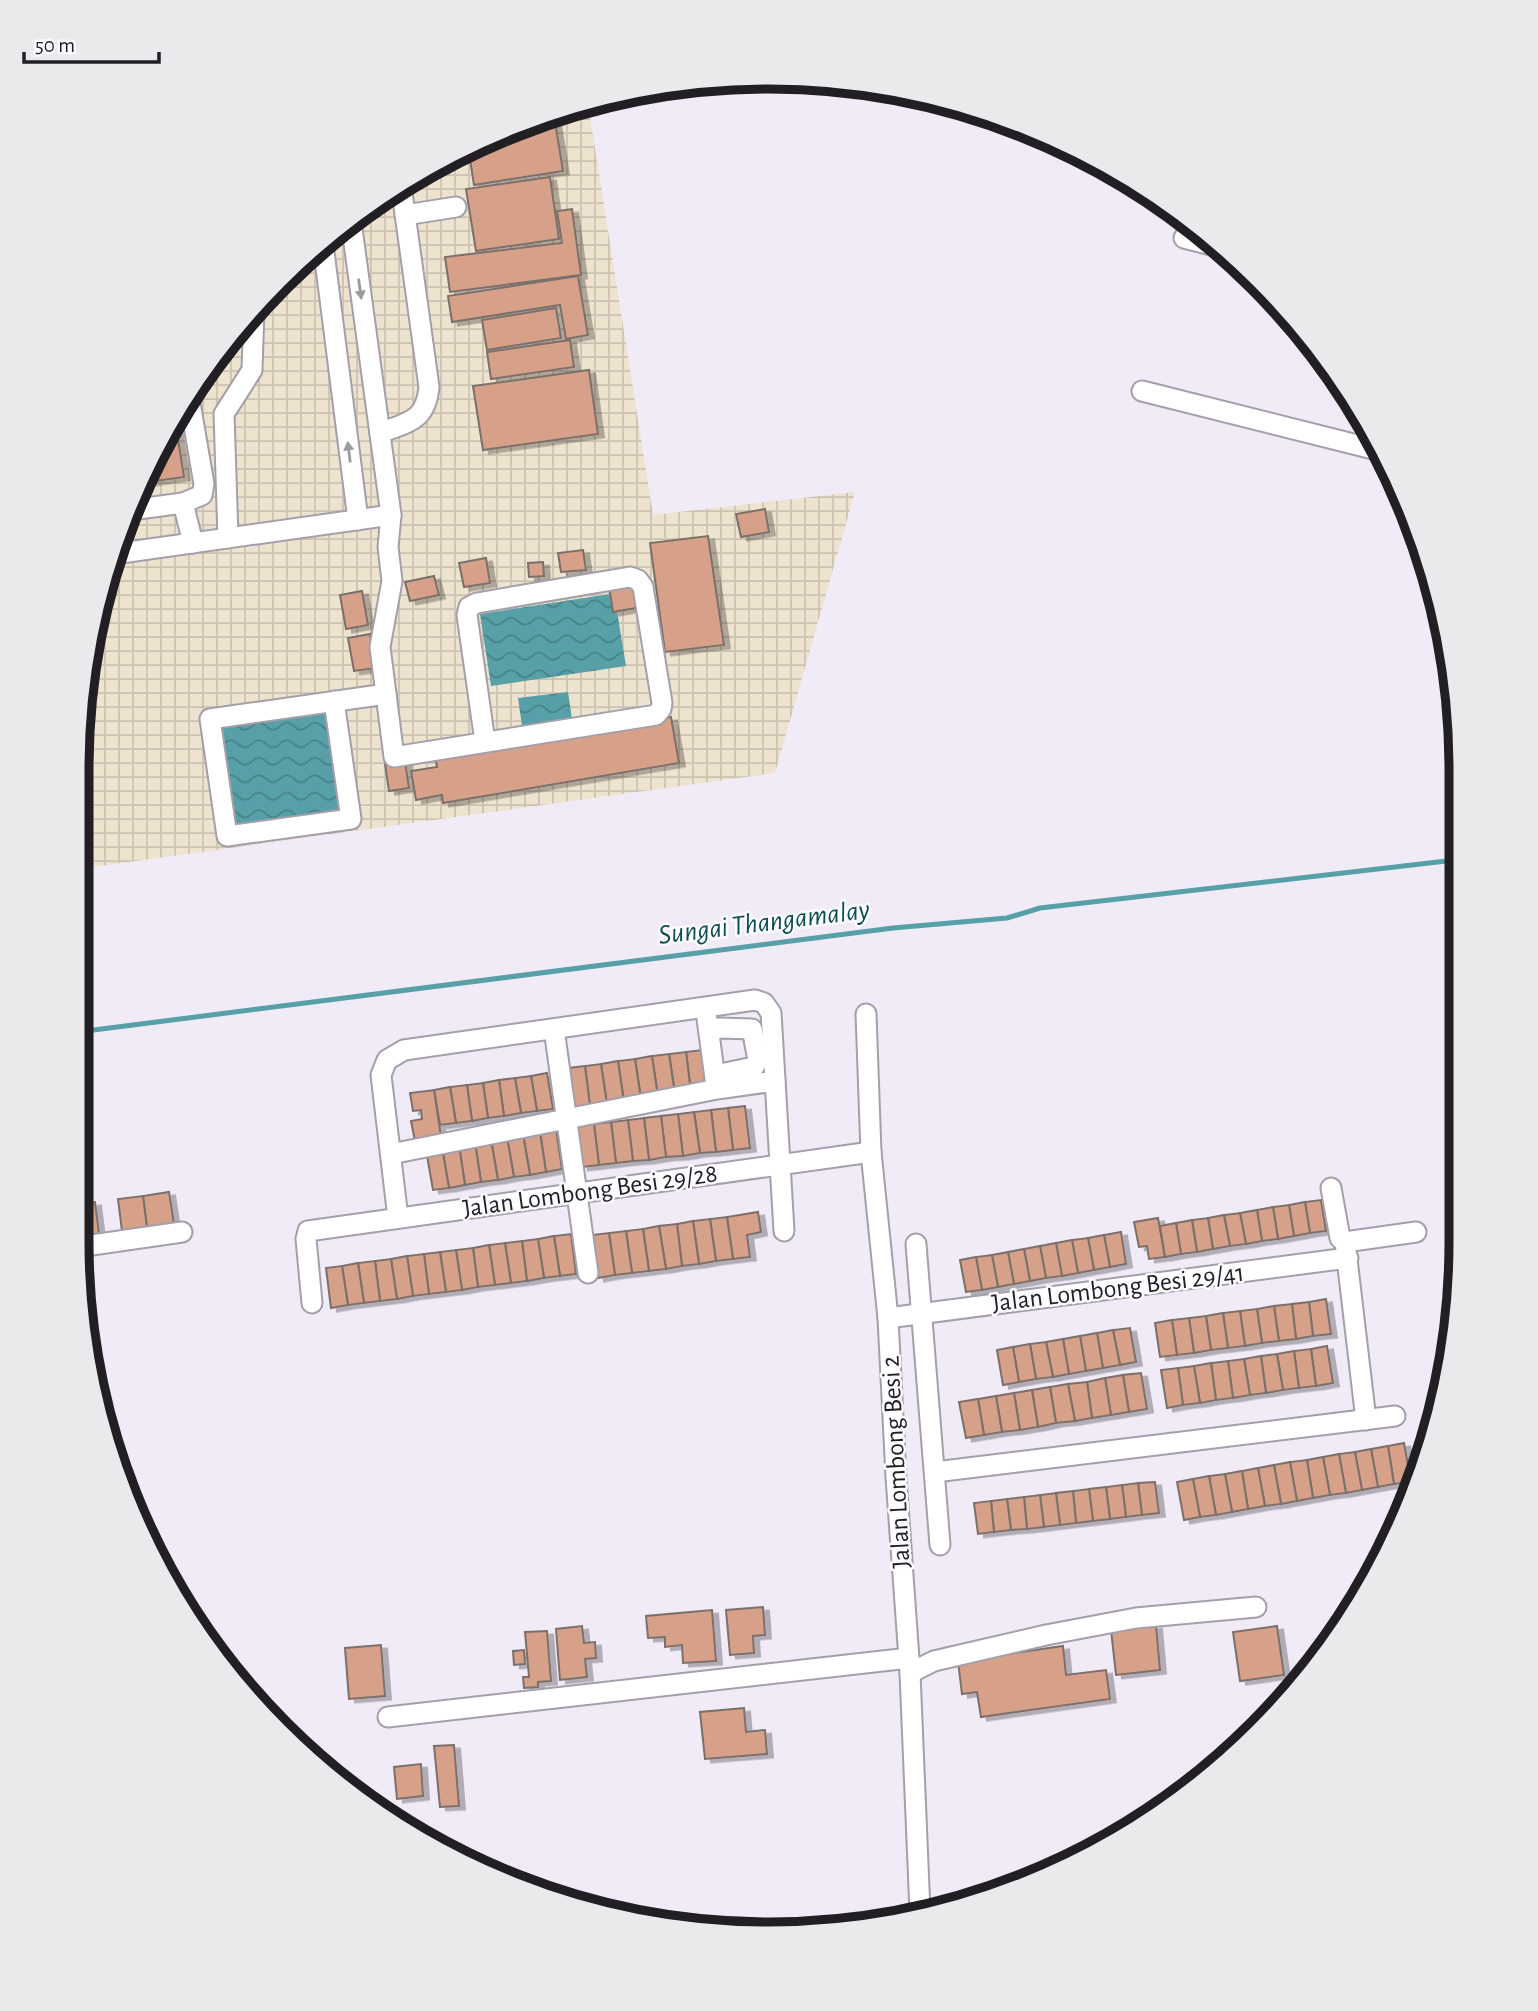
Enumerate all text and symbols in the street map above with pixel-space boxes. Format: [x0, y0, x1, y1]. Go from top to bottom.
scale bar [24, 21, 159, 65]
text: 50 m [35, 35, 75, 56]
one-way arrow [355, 278, 366, 300]
one-way arrow [343, 441, 354, 463]
water label: Sungai Thangamalay [657, 896, 872, 950]
street label: Jalan Lombong Besi 29/28 [461, 1160, 719, 1222]
street label: Jalan Lombong Besi 29/41 [990, 1260, 1246, 1316]
street label: Jalan Lombong Besi 2 [877, 1355, 915, 1569]

